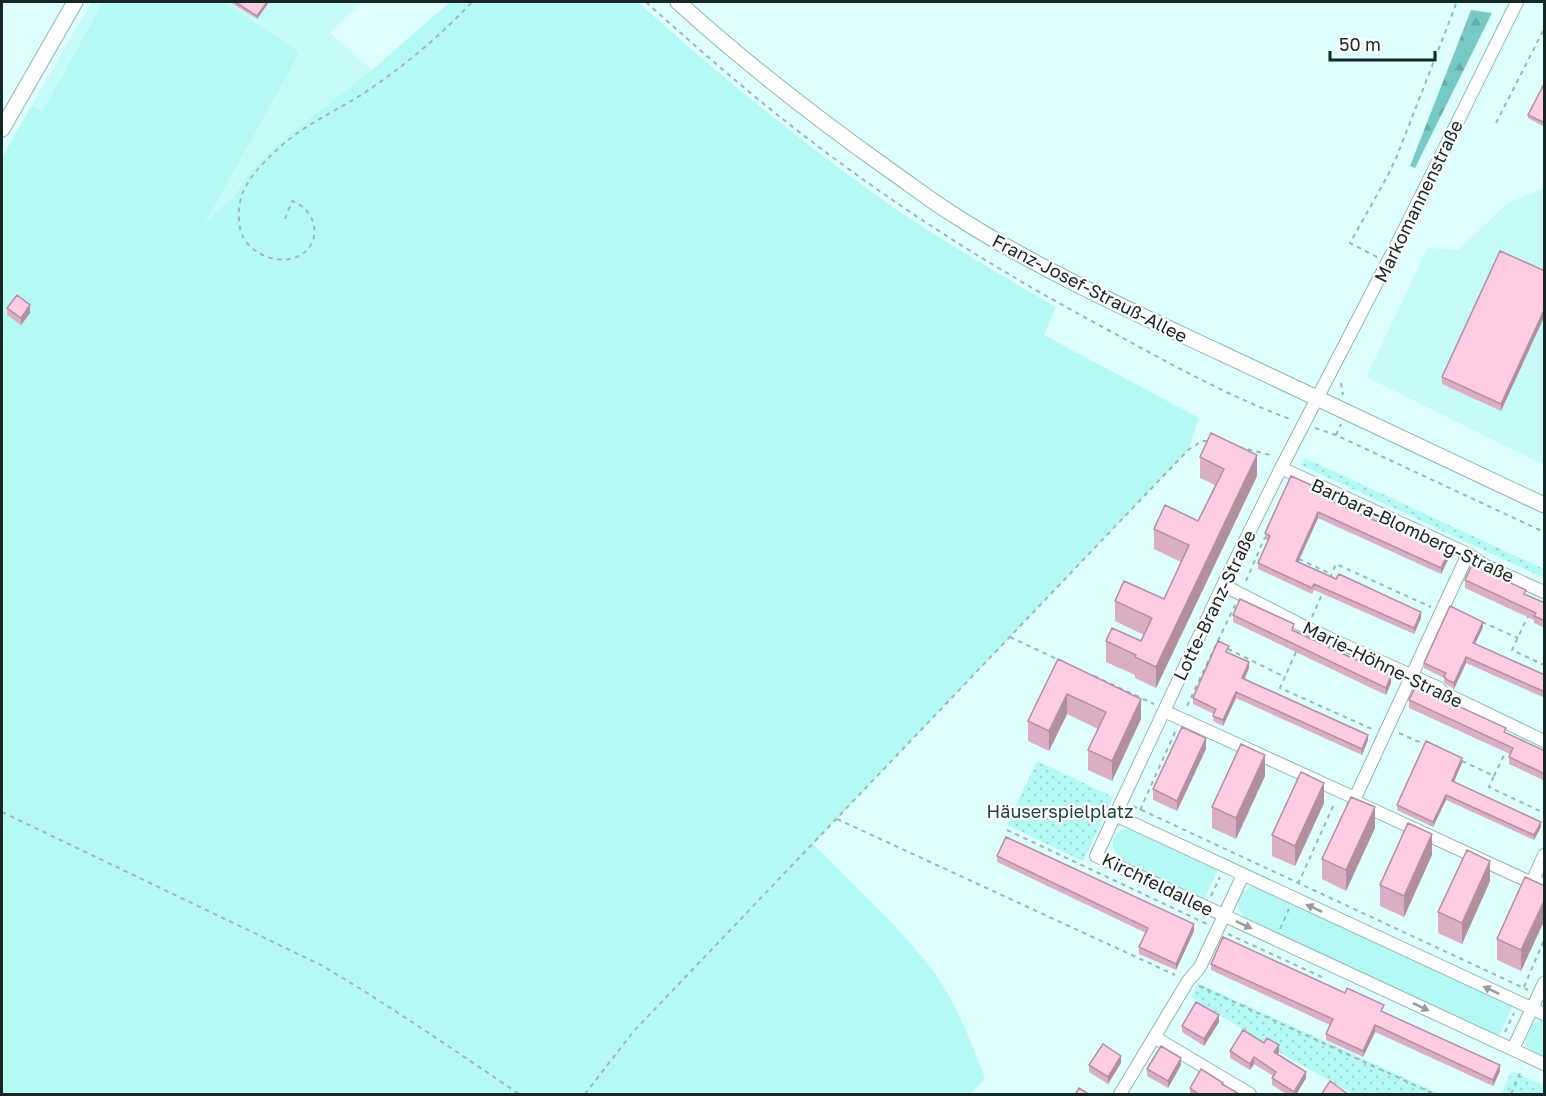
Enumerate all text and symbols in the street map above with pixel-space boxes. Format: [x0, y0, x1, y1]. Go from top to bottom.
scale bar [1330, 24, 1435, 62]
text: 50 m [1339, 33, 1381, 55]
street label: Markomannenstraße [1369, 116, 1467, 286]
street label: Franz-Josef-Strauß-Allee [989, 229, 1191, 347]
street label: Barbara-Blomberg-Straße [1308, 473, 1518, 587]
street label: Lotte-Branz-Straße [1168, 526, 1260, 684]
street label: Marie-Höhne-Straße [1300, 616, 1466, 712]
park label: Häuserspielplatz [987, 800, 1133, 822]
street label: Kirchfeldallee [1099, 848, 1217, 920]
one-way arrow [1306, 903, 1323, 912]
one-way arrow [1235, 921, 1253, 931]
one-way arrow [1483, 985, 1500, 994]
one-way arrow [1413, 1002, 1430, 1011]

